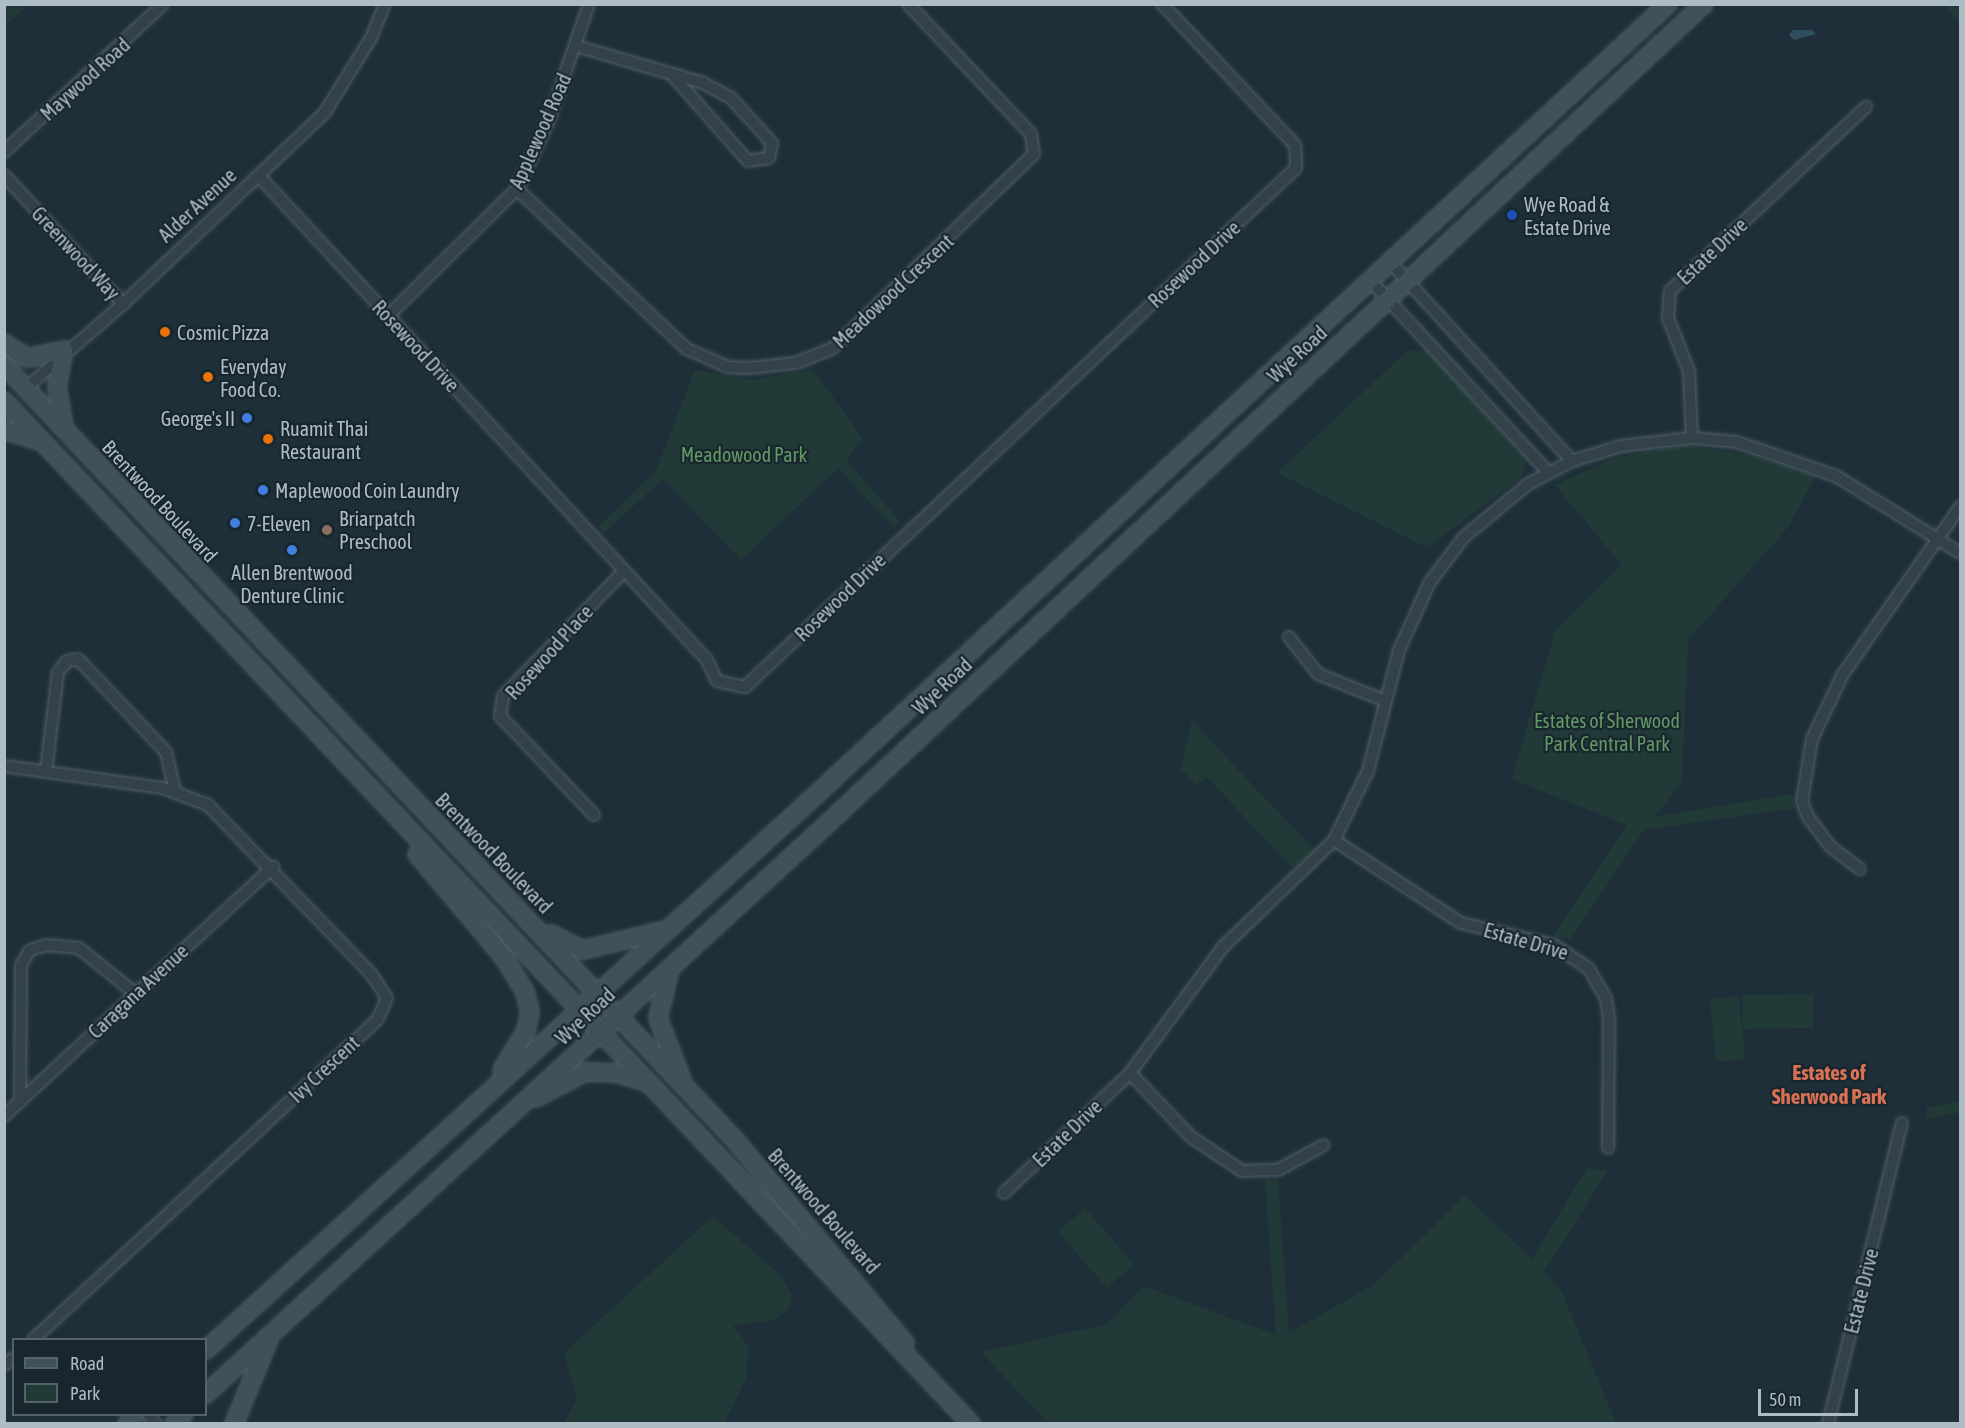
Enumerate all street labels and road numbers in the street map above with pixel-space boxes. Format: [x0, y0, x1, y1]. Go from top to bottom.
street label: Maywood Road [35, 33, 135, 125]
street label: Applewood Road [504, 70, 576, 192]
street label: Alder Avenue [153, 163, 241, 247]
street label: Greenwood Way [27, 201, 125, 305]
street label: Estate Drive [1672, 213, 1752, 289]
street label: Rosewood Drive [1143, 215, 1245, 313]
street label: Meadowood Crescent [828, 229, 958, 353]
street label: Rosewood Drive [367, 295, 465, 397]
street label: Wye Road [1262, 320, 1332, 388]
street label: Brentwood Boulevard [97, 435, 223, 567]
street label: Rosewood Drive [790, 548, 890, 646]
street label: Rosewood Place [500, 600, 598, 704]
street label: Wye Road [907, 652, 977, 720]
street label: Brentwood Boulevard [431, 788, 557, 918]
street label: Estate Drive [1481, 917, 1571, 965]
street label: Caragana Avenue [83, 939, 193, 1043]
street label: Wye Road [550, 982, 620, 1050]
street label: Ivy Crescent [284, 1030, 364, 1108]
street label: Estate Drive [1027, 1094, 1107, 1172]
street label: Brentwood Boulevard [763, 1144, 885, 1278]
street label: Estate Drive [1839, 1246, 1883, 1336]

